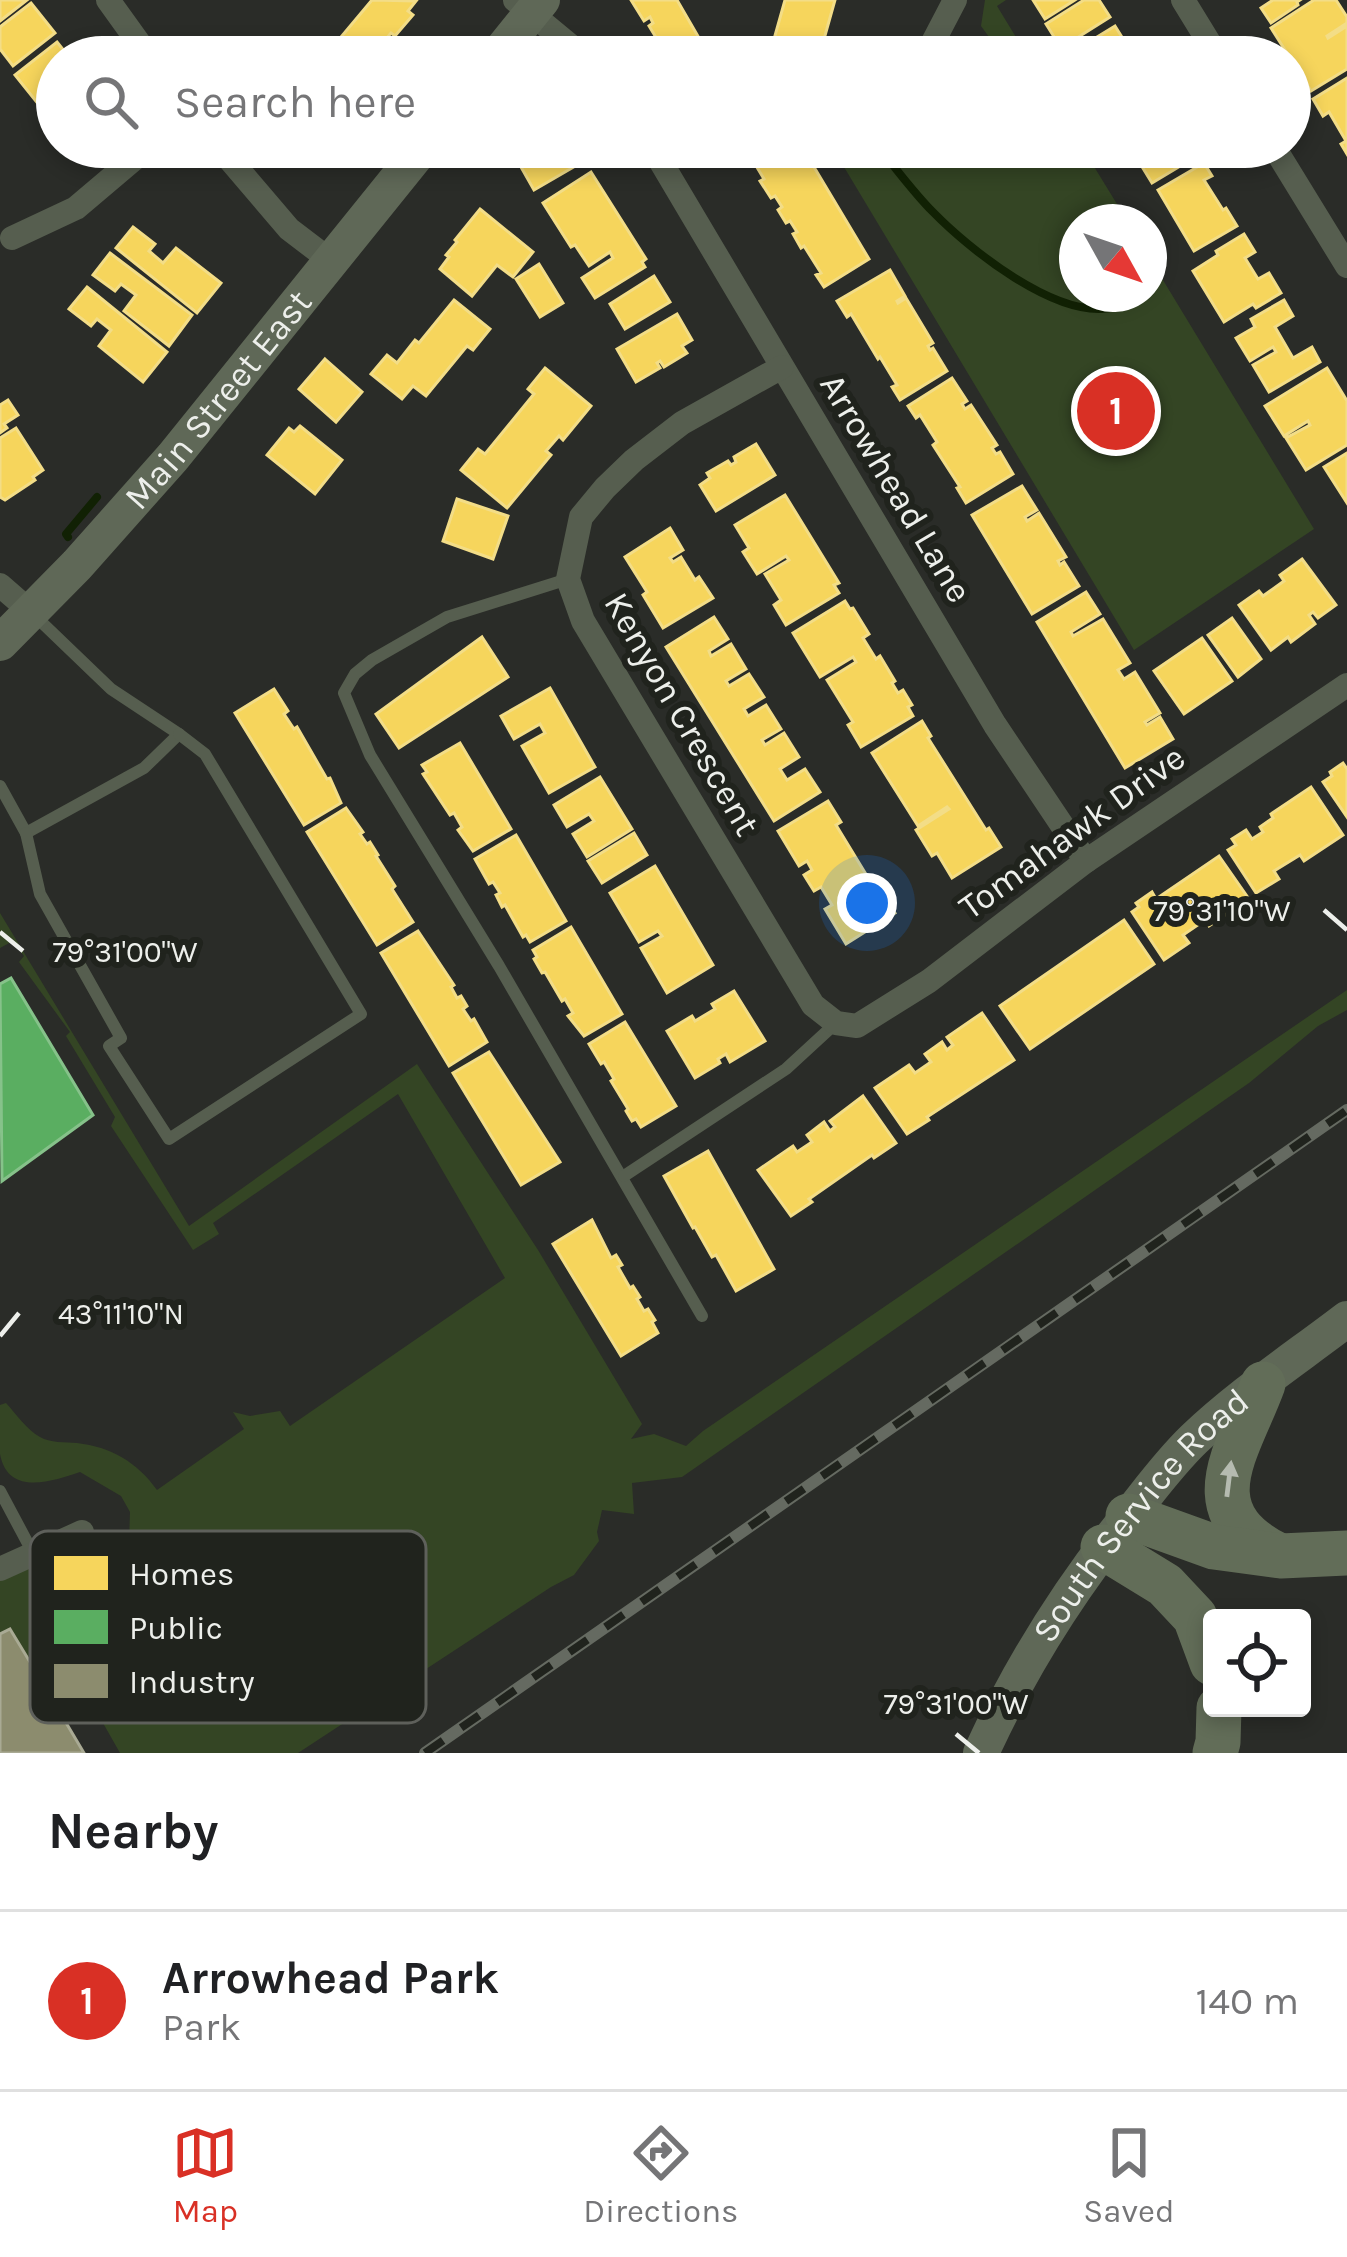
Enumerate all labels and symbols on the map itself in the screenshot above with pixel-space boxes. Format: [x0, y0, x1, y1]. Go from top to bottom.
north arrow [1059, 204, 1167, 312]
street label: Main Street East [116, 281, 320, 518]
street label: Arrowhead Lane [811, 366, 981, 610]
pin: 1 [1077, 366, 1155, 456]
street label: Kenyon Crescent [595, 585, 769, 843]
street label: Tomahawk Drive [951, 736, 1193, 928]
your location [837, 873, 897, 933]
text: 79°31'10"W [1153, 893, 1291, 929]
text: 79°31'00"W [53, 934, 198, 970]
text: 43°11'10"N [58, 1296, 184, 1332]
street label: South Service Road [1024, 1380, 1257, 1650]
one-way arrow [1220, 1460, 1239, 1497]
legend [30, 1531, 426, 1723]
text: Homes [129, 1555, 234, 1593]
text: Public [129, 1609, 223, 1647]
text: Industry [129, 1663, 255, 1701]
text: 79°31'00"W [884, 1686, 1029, 1722]

